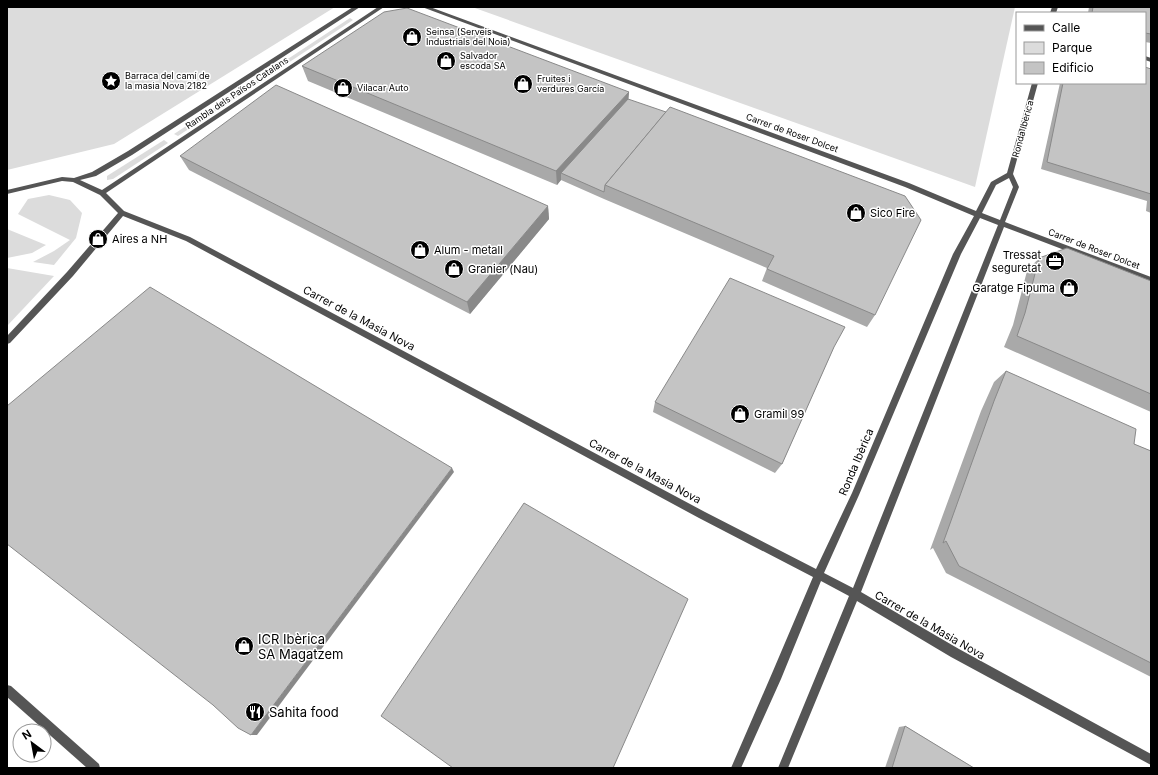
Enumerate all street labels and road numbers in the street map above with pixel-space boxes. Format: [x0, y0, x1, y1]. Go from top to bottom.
street label: Rambla dels Països Catalans [183, 54, 290, 131]
street label: Ronda Ibèrica [1010, 99, 1035, 159]
street label: Carrer de Roser Dolcet [745, 111, 840, 154]
street label: Carrer de Roser Dolcet [1047, 226, 1142, 271]
street label: Carrer de la Masia Nova [300, 282, 418, 354]
street label: Ronda Ibèrica [836, 426, 876, 498]
street label: Carrer de la Masia Nova [586, 435, 704, 507]
street label: Carrer de la Masia Nova [872, 588, 988, 662]

